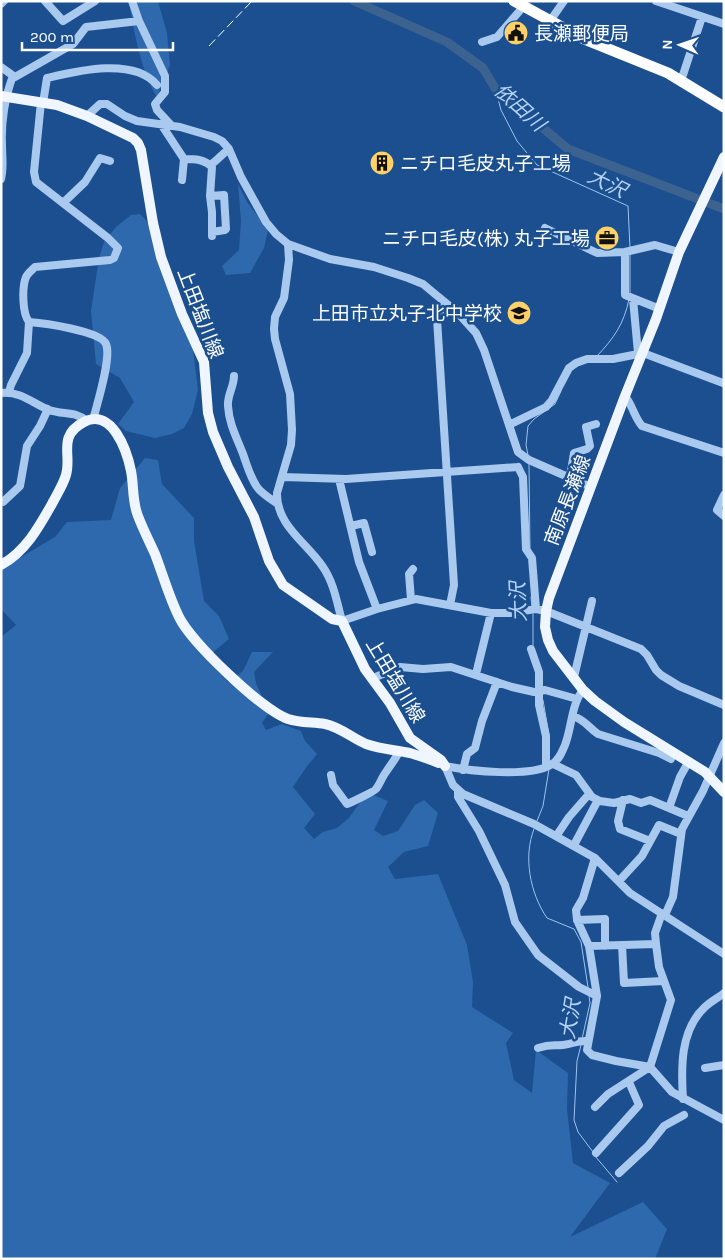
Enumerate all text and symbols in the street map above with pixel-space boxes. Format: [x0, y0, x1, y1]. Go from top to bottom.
scale bar [22, 20, 174, 52]
public building icon: 長瀬郵便局 [503, 20, 529, 46]
north arrow [655, 20, 705, 70]
place label: 長瀬郵便局 [534, 23, 629, 45]
text: 200 m [30, 28, 74, 46]
text: N [659, 39, 676, 50]
water label: 依田川 [490, 79, 551, 137]
building icon: ニチロ毛皮丸子工場 [369, 150, 395, 176]
place label: ニチロ毛皮丸子工場 [400, 153, 571, 175]
water label: 大沢 [584, 164, 632, 204]
office icon: ニチロ毛皮(株) 丸子工場 [594, 225, 620, 251]
place label: ニチロ毛皮(株) 丸子工場 [382, 228, 590, 250]
street label: 上田塩川線 [173, 265, 227, 362]
school or university icon: 上田市立丸子北中学校 [506, 300, 532, 326]
place label: 上田市立丸子北中学校 [312, 303, 502, 325]
street label: 南原長瀬線 [541, 452, 595, 549]
water label: 大沢 [506, 579, 531, 622]
street label: 上田塩川線 [361, 634, 429, 727]
water label: 大沢 [556, 995, 585, 1041]

